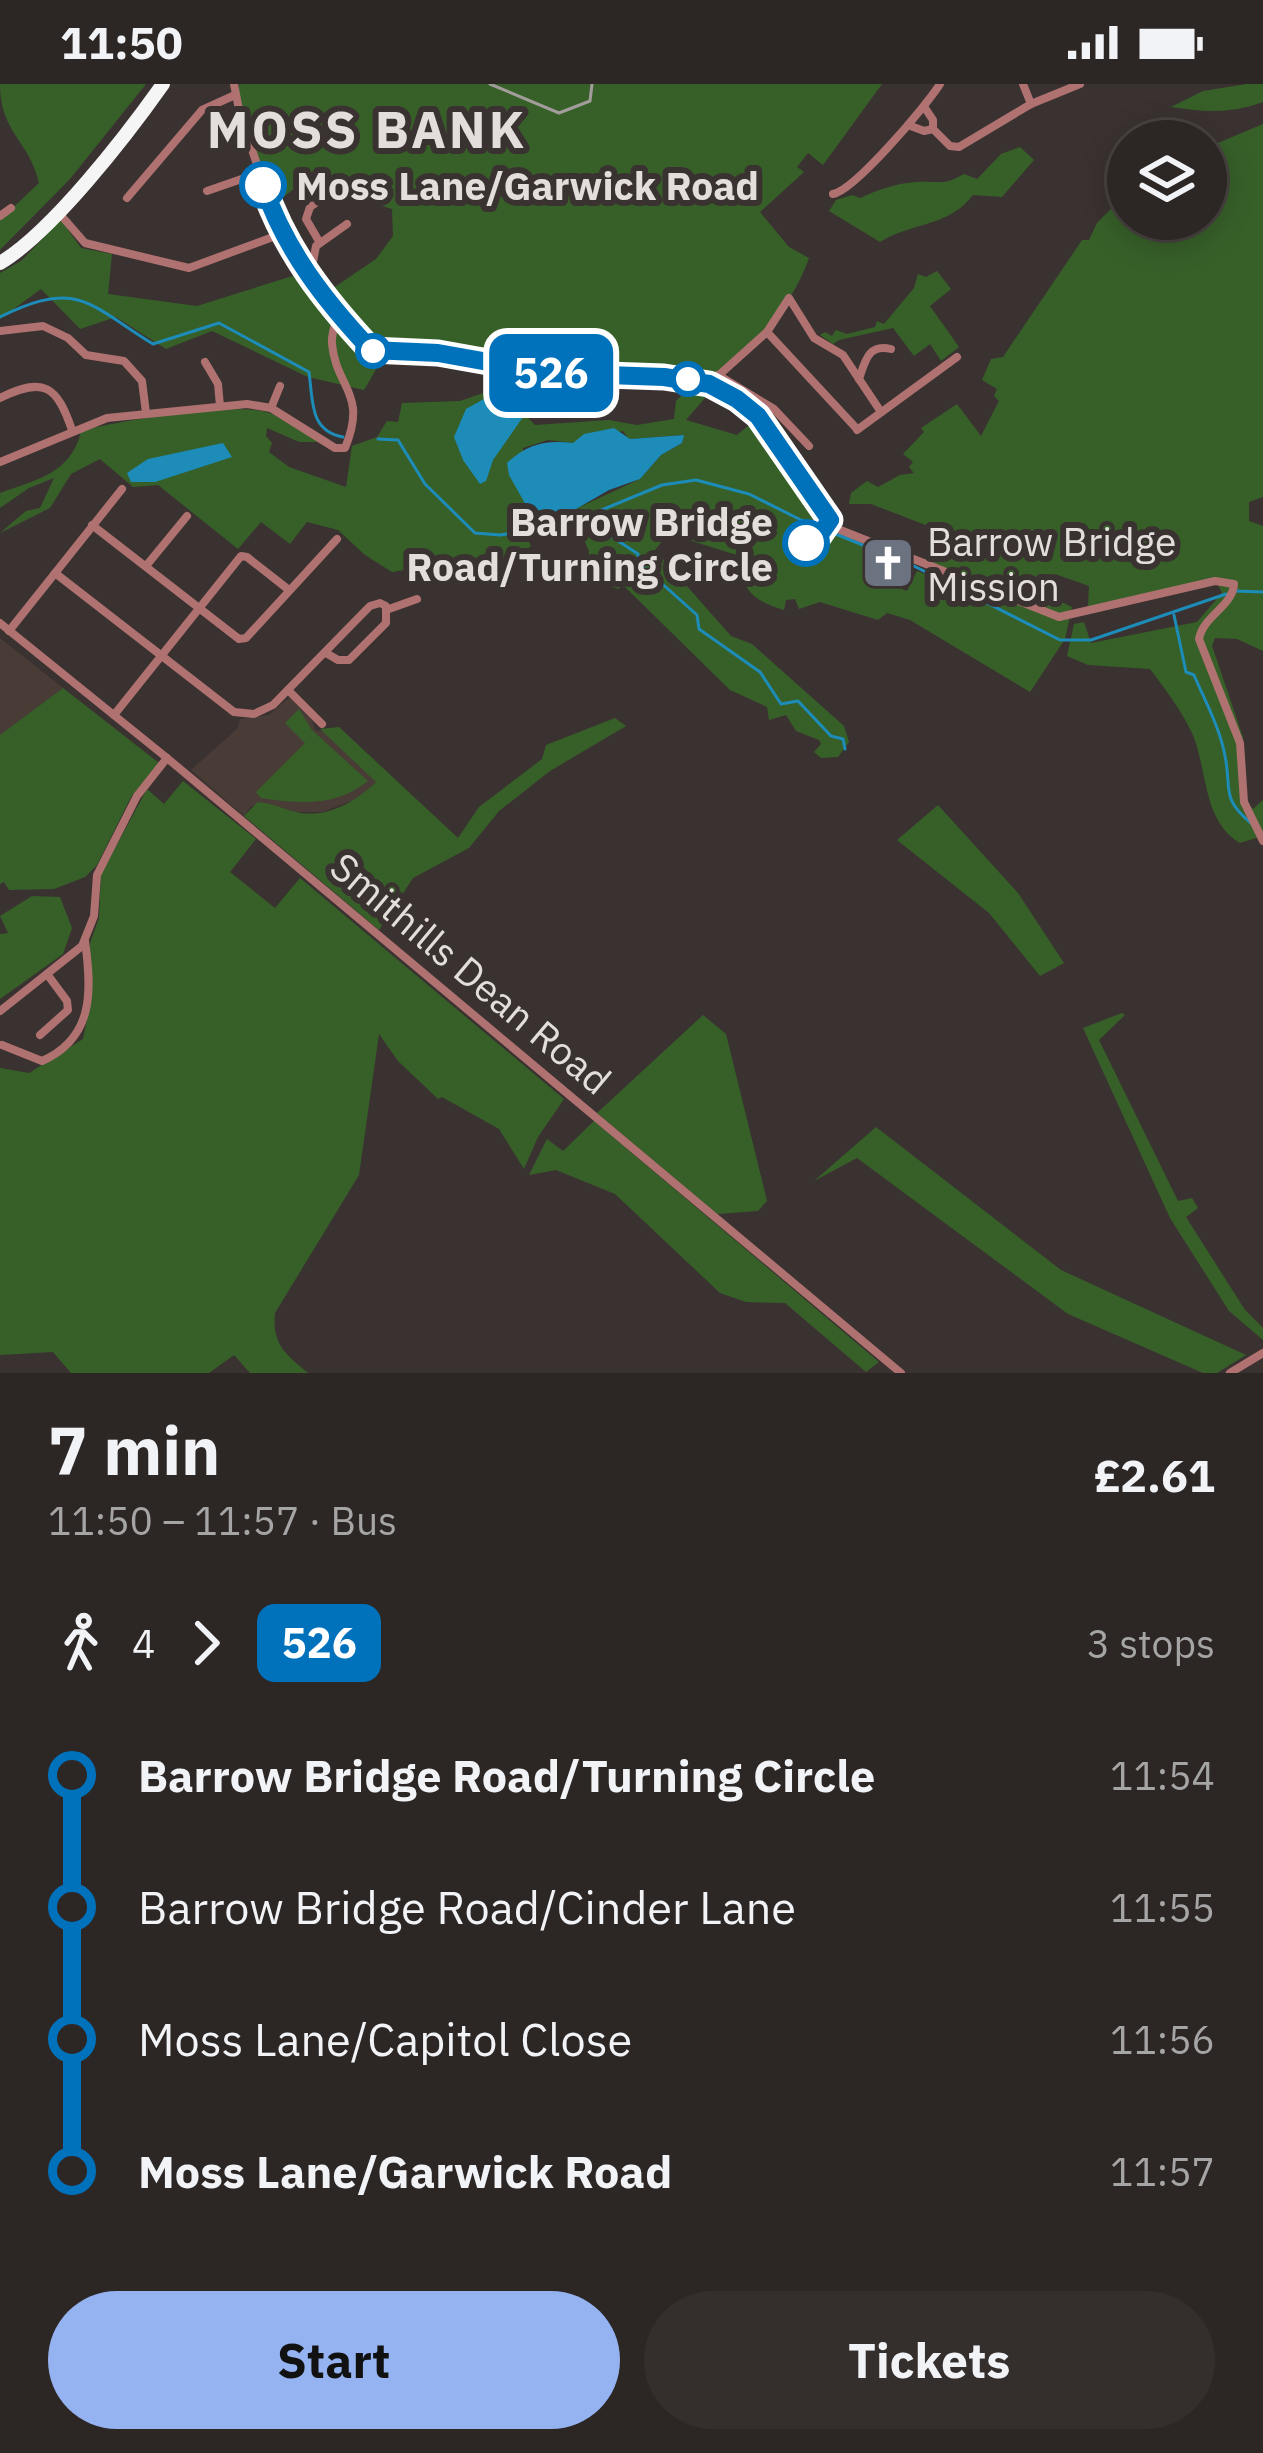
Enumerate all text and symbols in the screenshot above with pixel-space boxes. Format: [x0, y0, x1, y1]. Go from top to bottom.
text: 11:50 [60, 13, 183, 71]
district label: MOSS BANK [207, 96, 527, 162]
map controls [1107, 120, 1227, 240]
button: layers [1107, 120, 1227, 240]
place label: Moss Lane/Garwick Road [296, 160, 759, 211]
marker: Moss Lane/Garwick Road [241, 163, 285, 207]
line badge: 526 [482, 334, 620, 412]
unlabelled marker [357, 335, 389, 367]
text: 526 [513, 345, 589, 400]
unlabelled marker [672, 363, 704, 395]
place label: Barrow Bridge Road/Turning Circle [406, 496, 773, 592]
place label: Barrow Bridge Mission [927, 516, 1176, 612]
marker: Barrow Bridge Road/Turning Circle [784, 521, 828, 565]
church icon: Barrow Bridge Mission [860, 535, 916, 591]
street label: Smithills Dean Road [320, 841, 622, 1105]
text: 7 min [48, 1407, 220, 1493]
text: £2.61 [1094, 1446, 1215, 1504]
text: 11:50 – 11:57 · Bus [48, 1495, 397, 1546]
icon: walk [48, 1610, 114, 1676]
icon: forward [173, 1610, 239, 1676]
text: 526 [281, 1615, 357, 1670]
text: 4 [132, 1618, 155, 1669]
text: 3 stops [1087, 1618, 1215, 1669]
text: Barrow Bridge Road/Turning Circle [138, 1746, 875, 1804]
text: 11:54 [1110, 1750, 1215, 1801]
text: Barrow Bridge Road/Cinder Lane [138, 1878, 796, 1936]
text: 11:55 [1110, 1882, 1215, 1933]
text: Moss Lane/Capitol Close [138, 2010, 632, 2068]
text: 11:56 [1110, 2014, 1215, 2065]
text: Moss Lane/Garwick Road [138, 2142, 672, 2200]
text: 11:57 [1110, 2146, 1215, 2197]
button: Start [48, 2291, 620, 2429]
button: Tickets [644, 2291, 1215, 2429]

